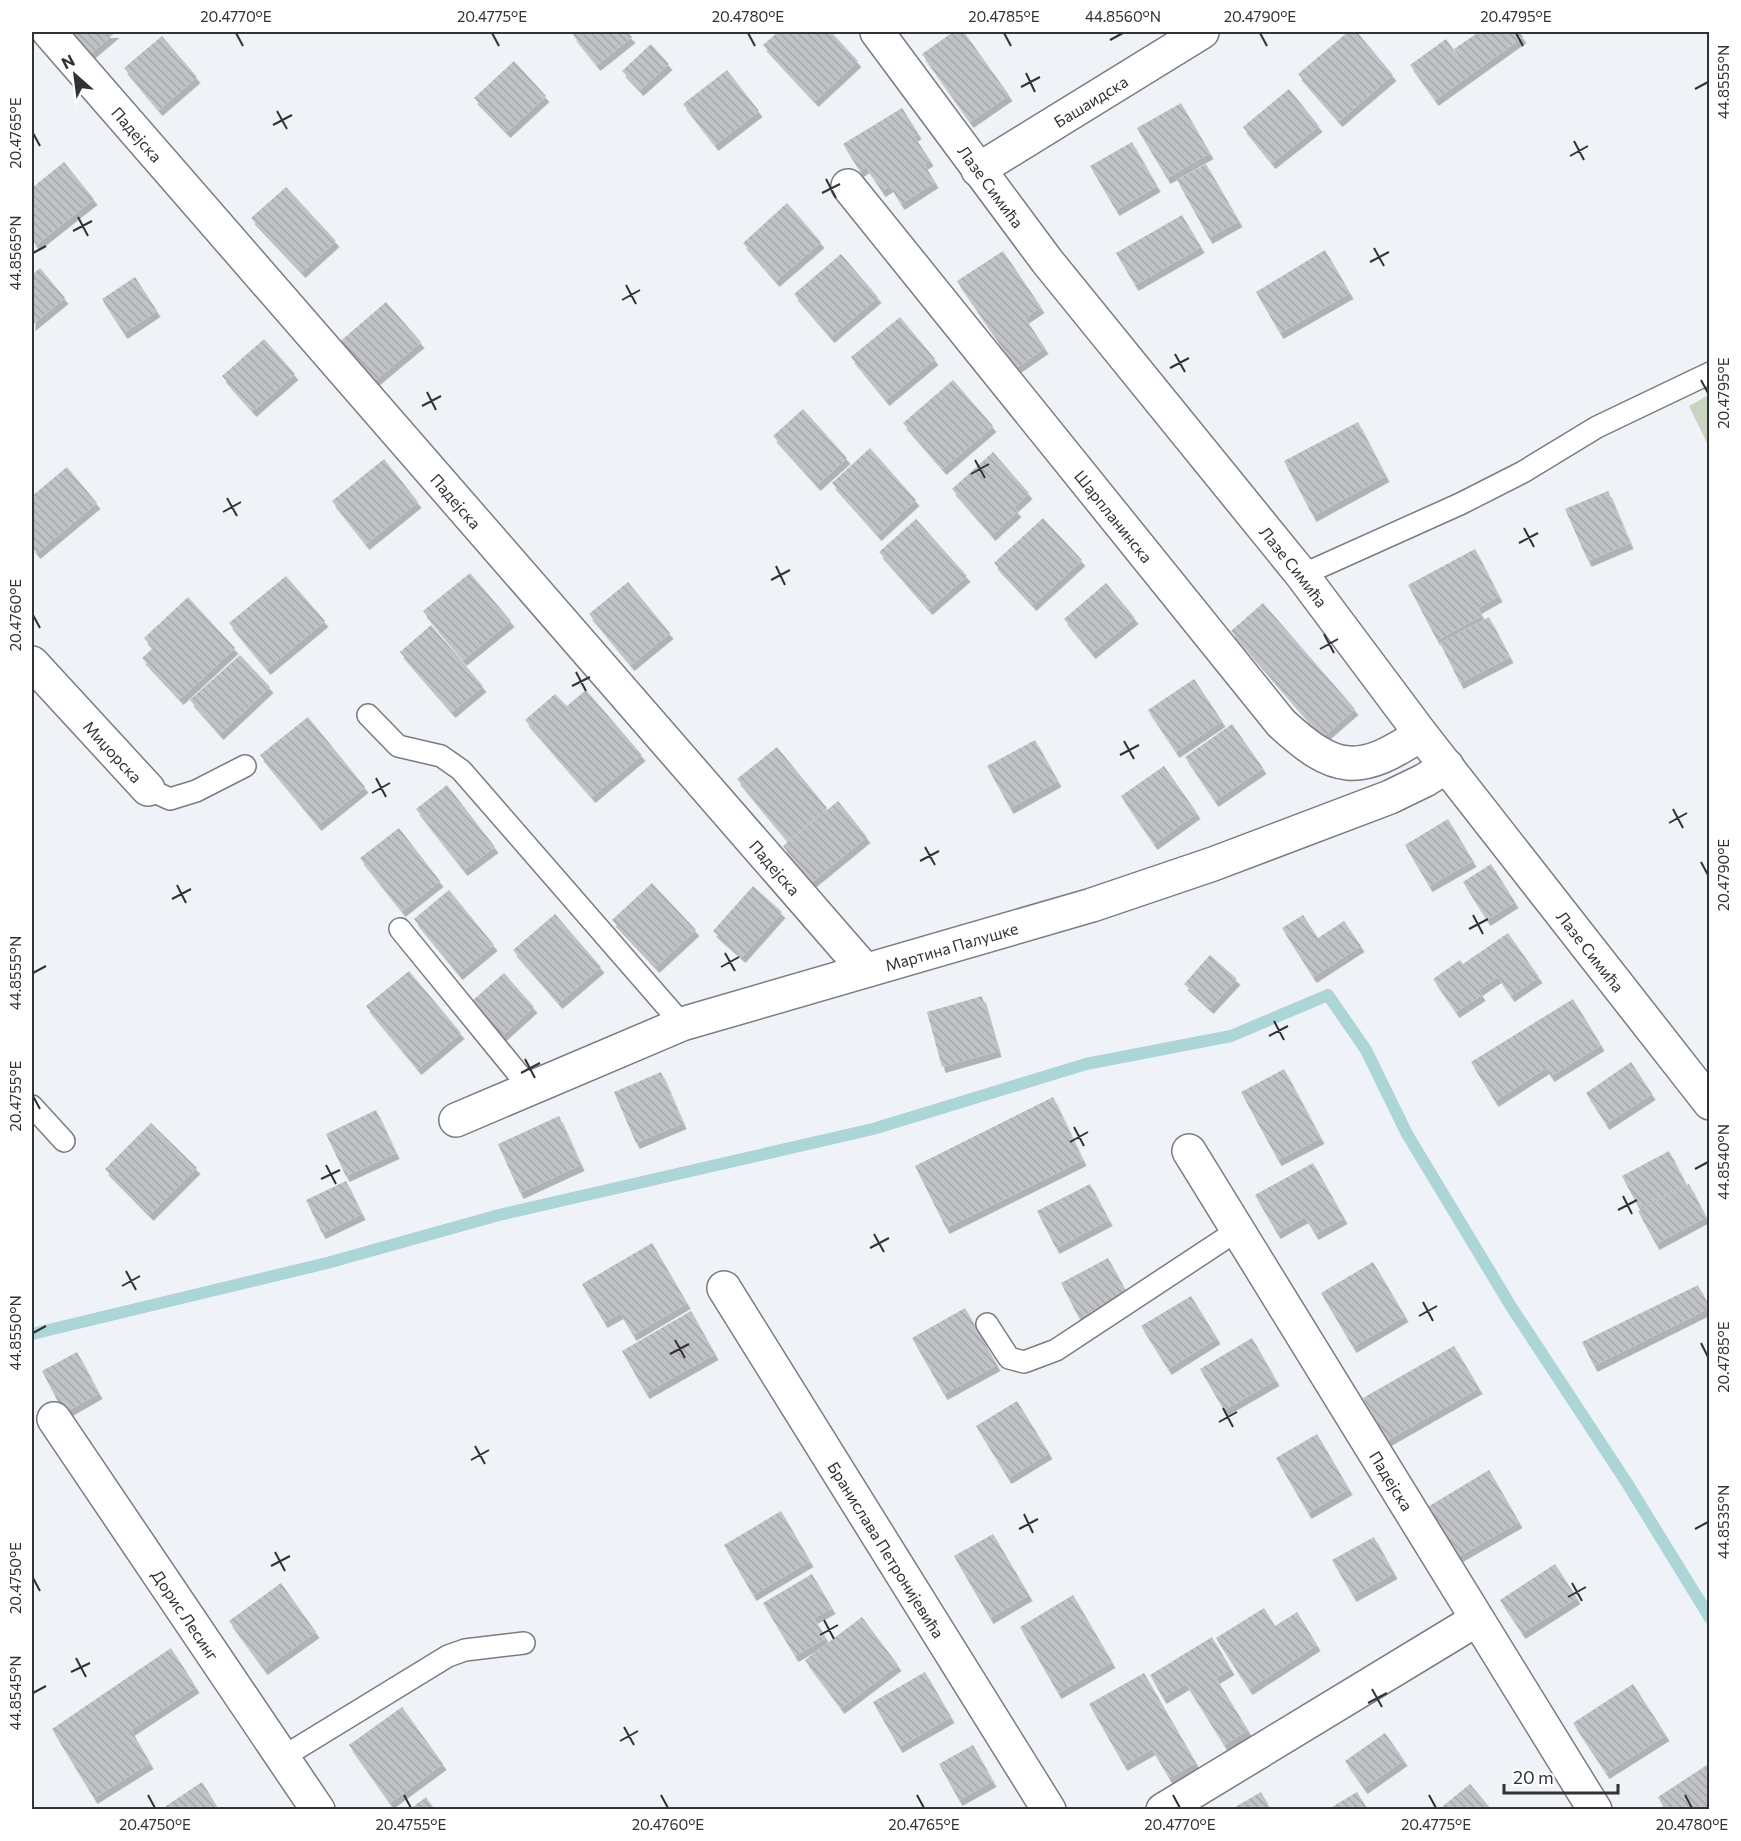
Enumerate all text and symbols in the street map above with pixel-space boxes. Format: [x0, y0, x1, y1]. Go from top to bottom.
text: 20.4770°E [200, 7, 272, 25]
text: 20.4775°E [457, 7, 527, 25]
text: 20.4780°E [712, 7, 784, 25]
text: 20.4785°E [968, 7, 1040, 25]
text: 44.8560°N [1085, 7, 1161, 25]
text: 20.4790°E [1224, 7, 1296, 25]
text: 20.4795°E [1480, 7, 1552, 25]
north arrow [45, 45, 105, 105]
text: 44.8555°N [1714, 45, 1732, 119]
text: N [58, 50, 77, 73]
street label: Башаидска [1050, 71, 1131, 131]
text: 20.4765°E [6, 97, 24, 169]
street label: Падејска [108, 102, 167, 165]
street label: Лазе Симића [955, 141, 1028, 231]
text: 44.8565°N [6, 216, 24, 291]
text: 20.4795°E [1714, 357, 1732, 429]
street label: Шарпланинска [1071, 466, 1157, 566]
street label: Падејска [427, 469, 486, 532]
street label: Лазе Симића [1256, 522, 1332, 610]
text: 20.4760°E [6, 579, 24, 651]
street label: Миџорска [80, 716, 146, 786]
street label: Падејска [746, 836, 805, 899]
text: 20.4790°E [1714, 839, 1732, 911]
street label: Лазе Симића [1553, 907, 1629, 995]
street label: Мартина Палушке [883, 918, 1020, 974]
text: 44.8555°N [6, 936, 24, 1010]
text: 20.4755°E [6, 1060, 24, 1131]
text: 44.8540°N [1714, 1124, 1732, 1200]
text: 44.8550°N [6, 1295, 24, 1371]
text: 20.4785°E [1714, 1321, 1732, 1393]
street label: Падејска [1366, 1447, 1418, 1514]
street label: Бранислава Петронијевића [825, 1458, 949, 1641]
text: 44.8535°N [1714, 1485, 1732, 1559]
text: 20.4750°E [6, 1542, 24, 1614]
street label: Дорис Лесинг [149, 1566, 223, 1664]
text: 44.8545°N [6, 1656, 24, 1730]
scale bar [1504, 1757, 1618, 1795]
text: 20 m [1513, 1766, 1554, 1788]
text: 20.4750°E [119, 1815, 191, 1833]
text: 20.4755°E [376, 1815, 447, 1833]
text: 20.4760°E [632, 1815, 704, 1833]
text: 20.4765°E [888, 1815, 960, 1833]
text: 20.4770°E [1144, 1815, 1216, 1833]
text: 20.4775°E [1401, 1815, 1471, 1833]
text: 20.4780°E [1656, 1815, 1728, 1833]

